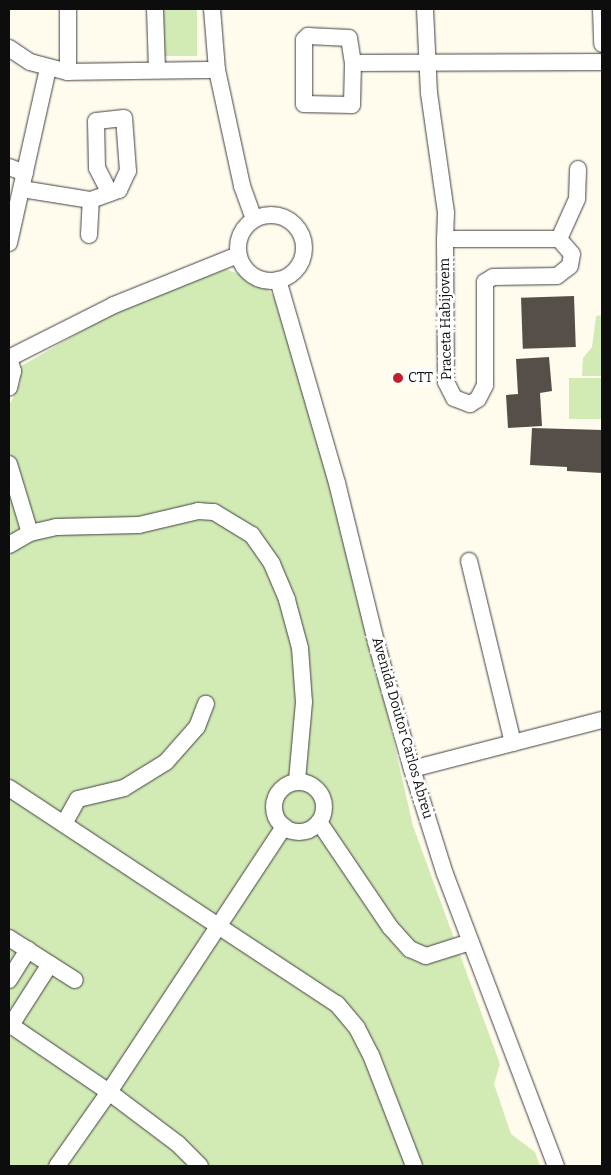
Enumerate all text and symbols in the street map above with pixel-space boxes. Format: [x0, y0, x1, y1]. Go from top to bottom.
street label: Praceta Habijovem [437, 258, 455, 380]
place label: CTT [408, 370, 433, 386]
marker: CTT [392, 372, 404, 384]
street label: Avenida Doutor Carlos Abreu [368, 635, 436, 821]

